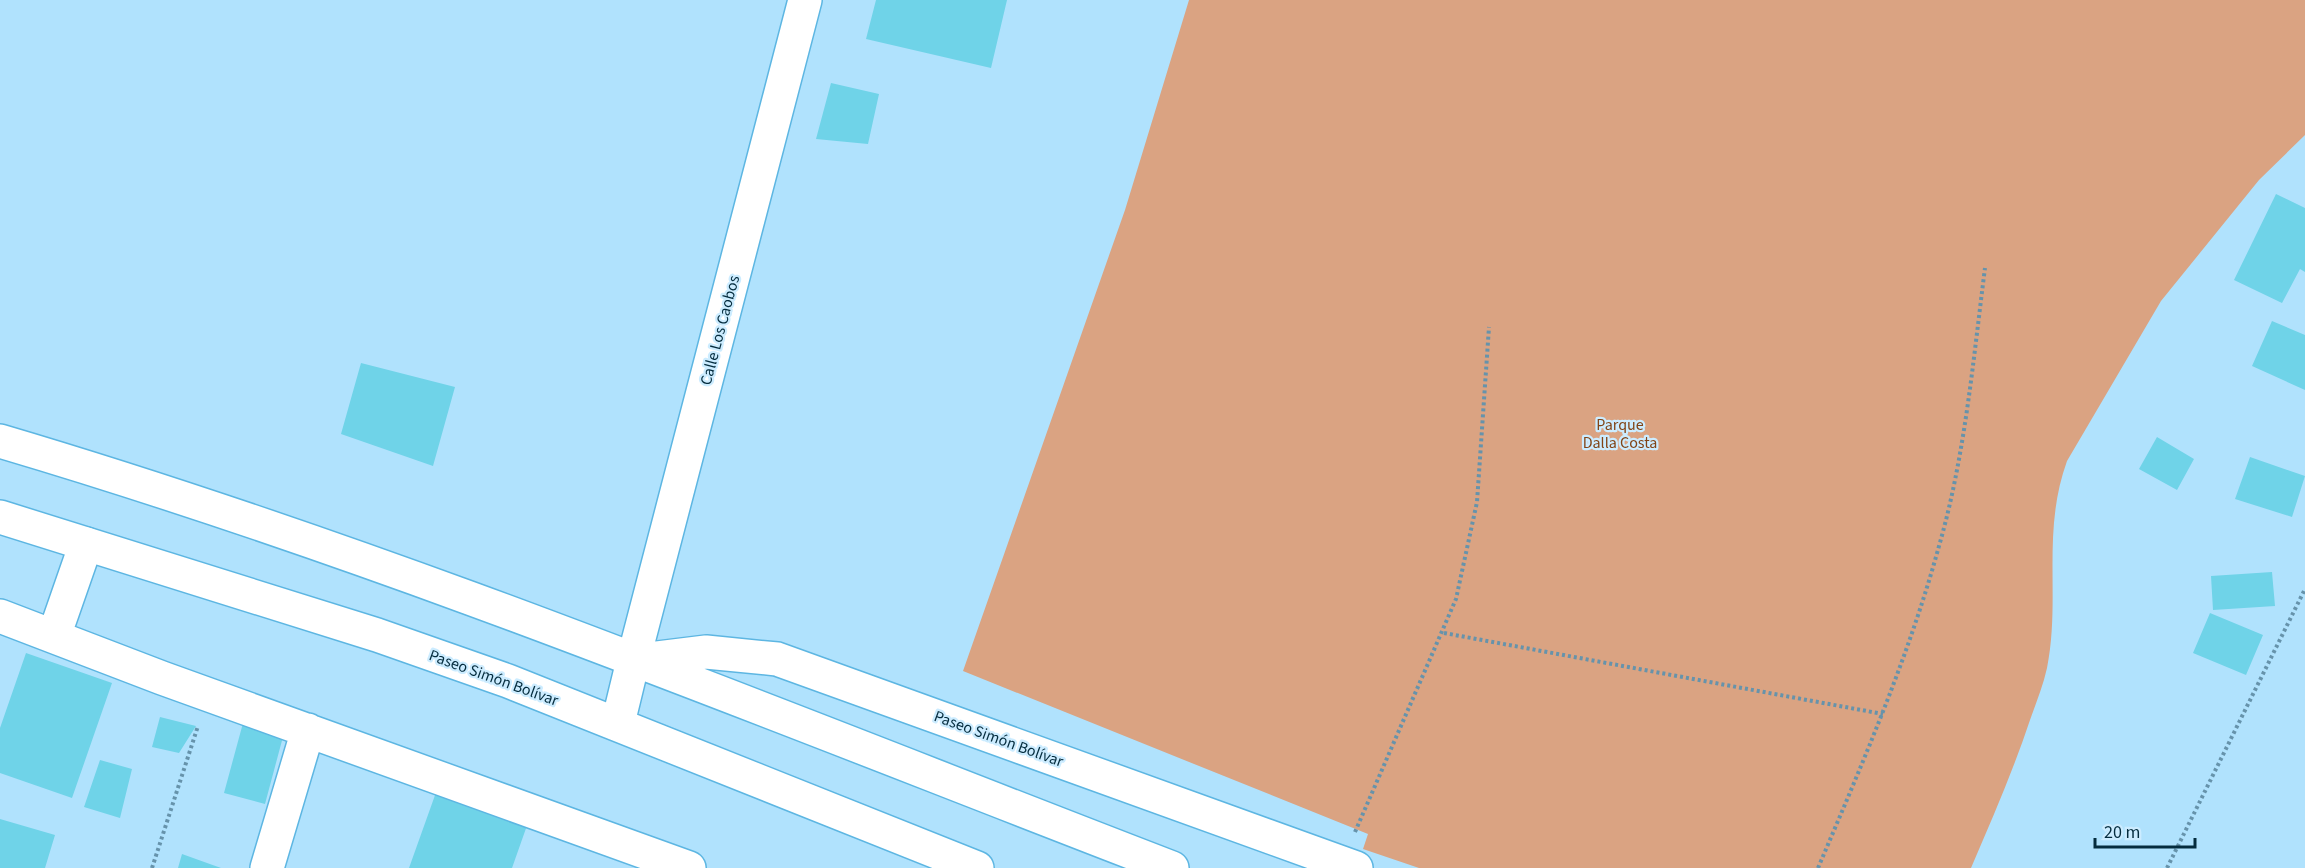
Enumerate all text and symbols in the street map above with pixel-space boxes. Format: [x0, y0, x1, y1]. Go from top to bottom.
street label: Calle Los Caobos [695, 273, 745, 388]
park label: Parque Dalla Costa [1583, 414, 1657, 454]
street label: Paseo Simón Bolívar [426, 644, 562, 712]
street label: Paseo Simón Bolívar [931, 705, 1067, 773]
scale bar [2095, 811, 2196, 849]
text: 20 m [2104, 820, 2140, 845]

